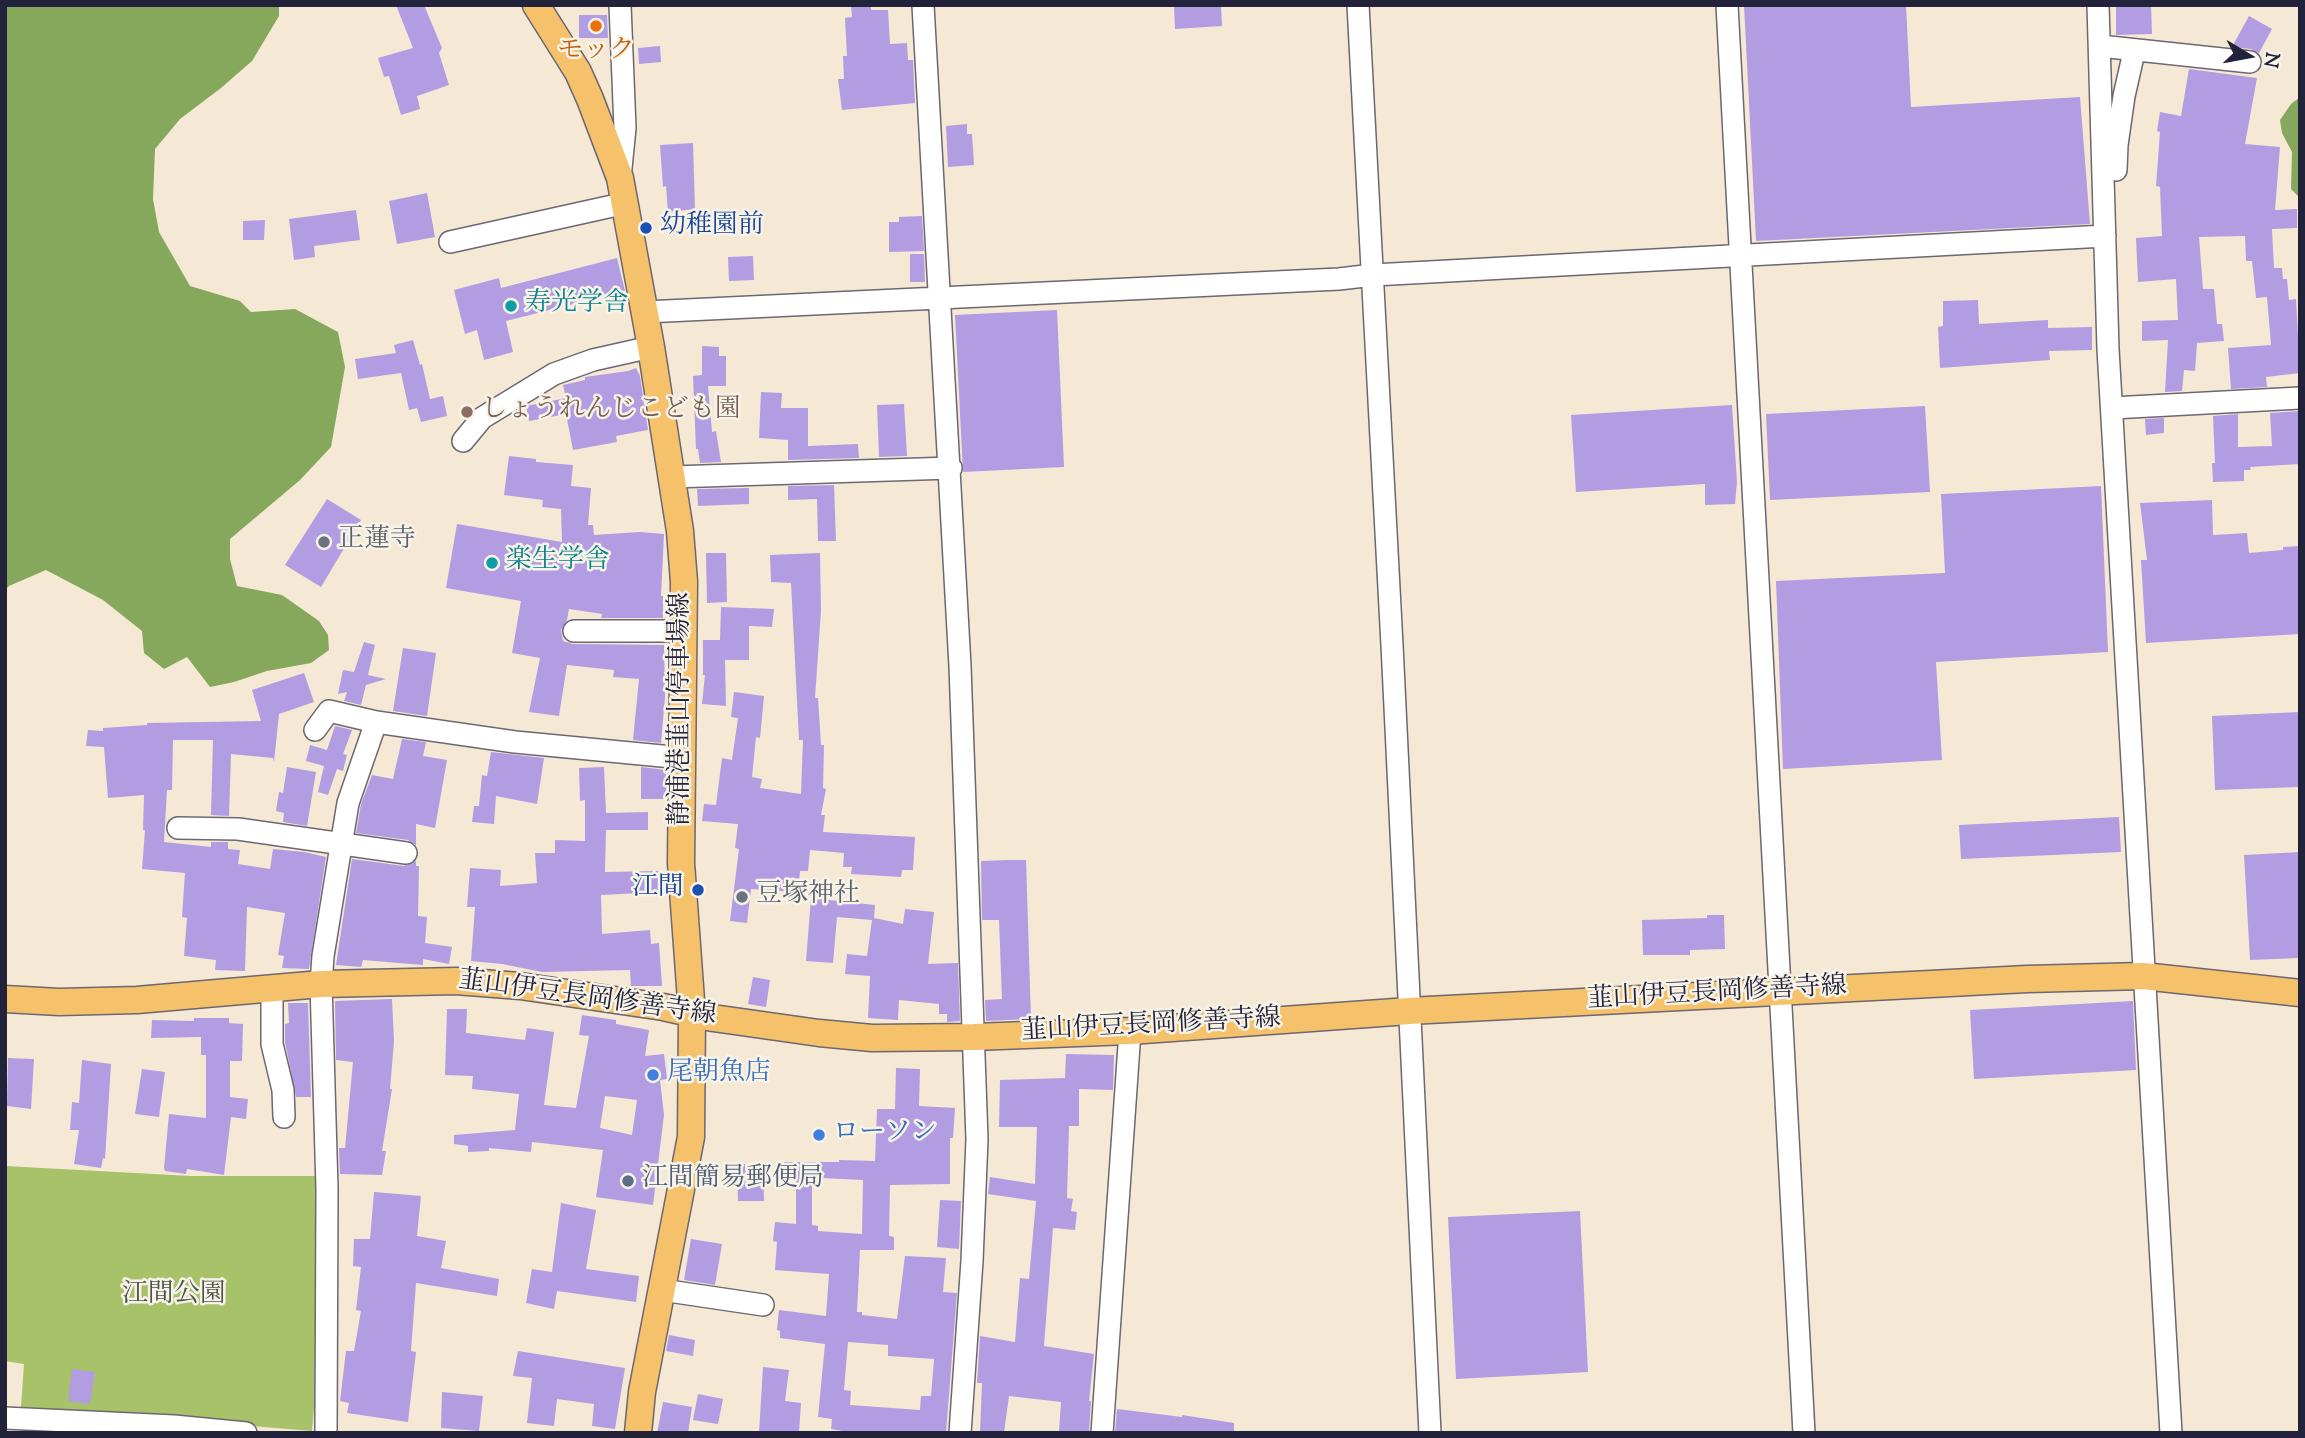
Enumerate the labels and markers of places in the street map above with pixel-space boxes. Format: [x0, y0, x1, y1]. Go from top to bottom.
marker: モック [588, 18, 604, 34]
place label: モック [557, 37, 635, 69]
place label: 幼稚園前 [660, 212, 764, 244]
marker: 幼稚園前 [638, 220, 654, 236]
place label: 寿光学舎 [525, 290, 629, 322]
marker: 寿光学舎 [503, 298, 519, 314]
place label: しょうれんじこども園 [481, 396, 741, 428]
marker: しょうれんじこども園 [459, 404, 475, 420]
place label: 正蓮寺 [338, 526, 416, 558]
marker: 正蓮寺 [316, 534, 332, 550]
place label: 楽生学舎 [506, 547, 610, 579]
marker: 楽生学舎 [484, 555, 500, 571]
place label: 江間 [632, 874, 684, 906]
place label: 豆塚神社 [756, 881, 860, 913]
marker: 江間 [690, 882, 706, 898]
marker: 豆塚神社 [734, 889, 750, 905]
place label: 尾朝魚店 [667, 1059, 771, 1091]
marker: 尾朝魚店 [645, 1067, 661, 1083]
place label: ローソン [833, 1119, 937, 1151]
marker: ローソン [811, 1127, 827, 1143]
place label: 江間簡易郵便局 [642, 1165, 824, 1197]
marker: 江間簡易郵便局 [620, 1173, 636, 1189]

